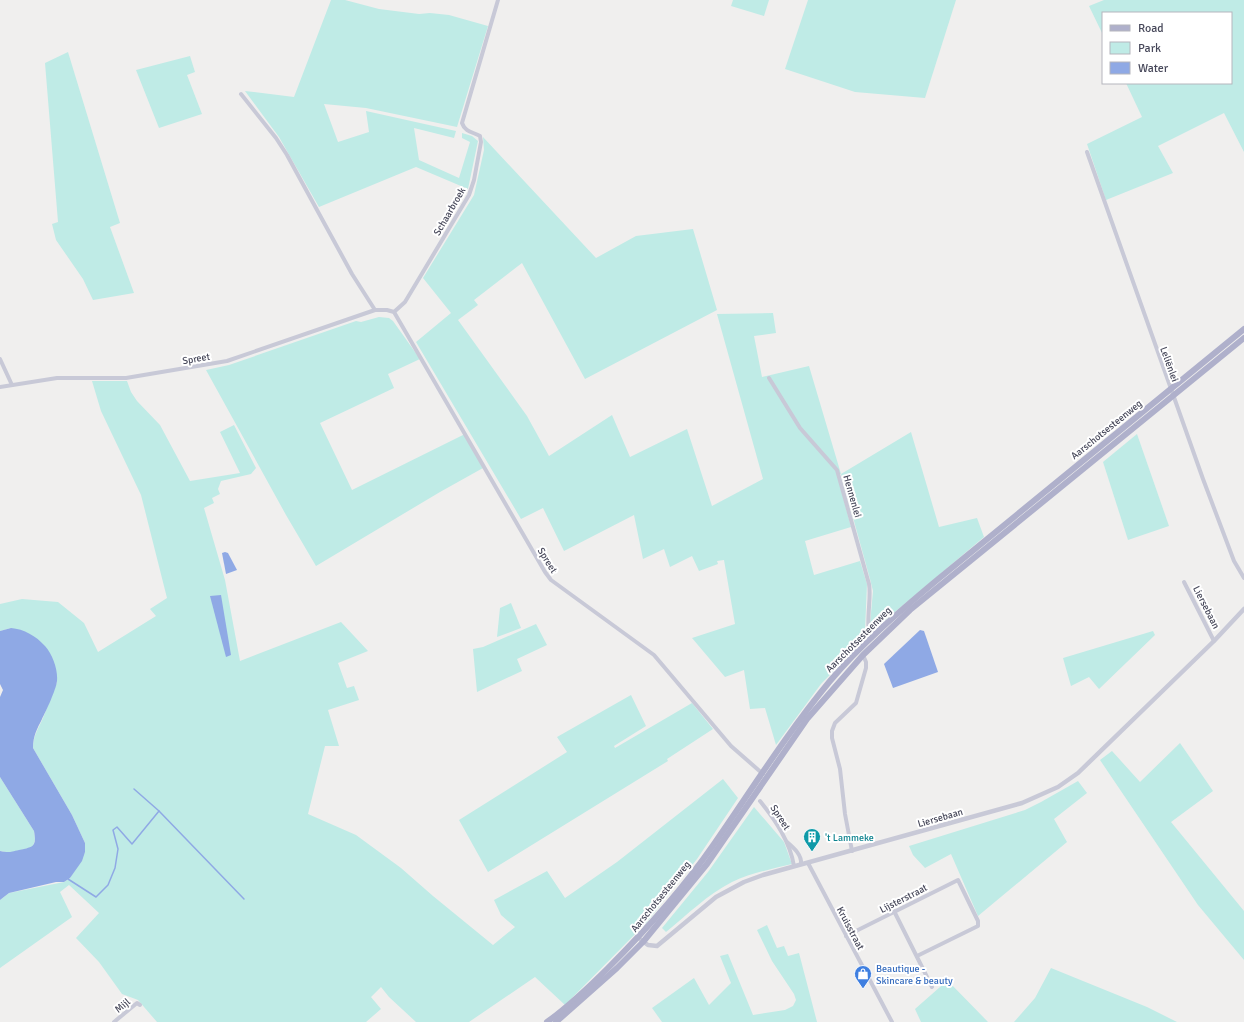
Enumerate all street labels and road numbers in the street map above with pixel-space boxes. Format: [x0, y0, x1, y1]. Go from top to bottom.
street label: Schaarbroek [431, 185, 468, 238]
street label: Leliënlei [1157, 345, 1181, 384]
street label: Spreet [181, 351, 211, 367]
street label: Aarschotsesteenweg [1069, 397, 1145, 462]
street label: Hennenlei [840, 474, 864, 519]
street label: Spreet [535, 546, 560, 576]
street label: Liersebaan [1190, 584, 1222, 631]
street label: Aarschotsesteenweg [823, 604, 894, 675]
street label: Spreet [768, 803, 793, 833]
street label: Liersebaan [916, 806, 964, 830]
street label: Aarschotsesteenweg [628, 859, 693, 935]
street label: Lijsterstraat [878, 882, 930, 916]
street label: Kruisstraat [834, 905, 867, 953]
street label: Mijl [112, 996, 133, 1016]

